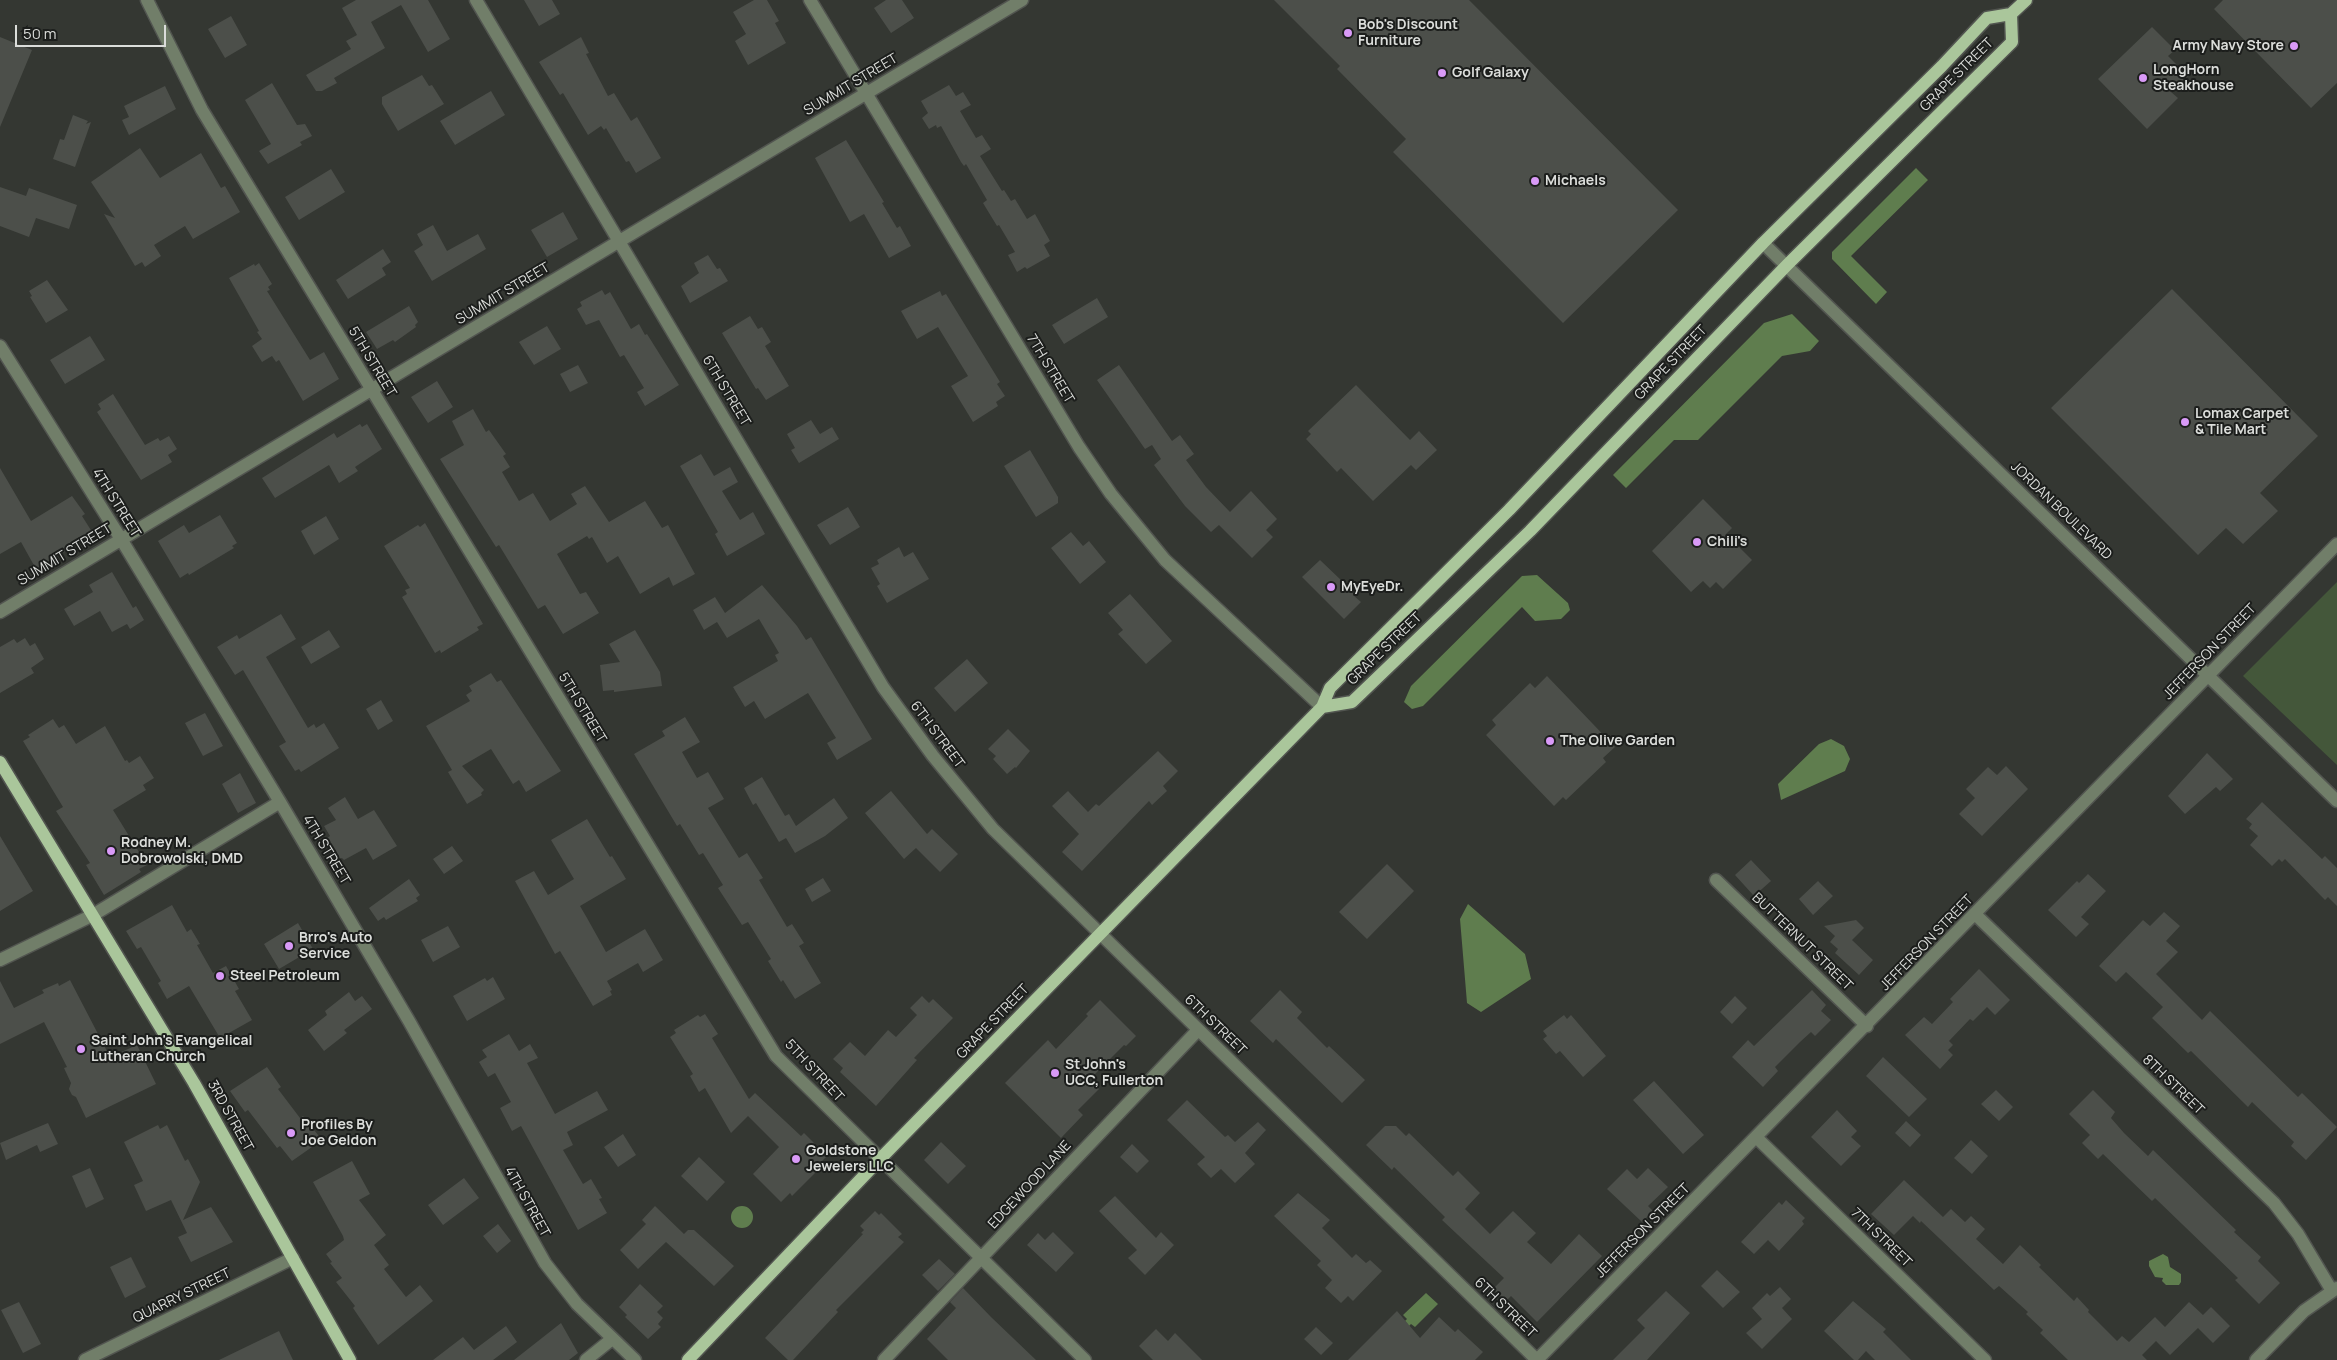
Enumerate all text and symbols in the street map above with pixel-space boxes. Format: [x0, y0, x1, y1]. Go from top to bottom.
scale bar [18, 15, 169, 47]
place label: Bob's Discount Furniture [1358, 17, 1458, 49]
text: 50 m [23, 23, 57, 44]
marker: Bob's Discount Furniture [1342, 27, 1354, 39]
street label: GRAPE STREET [1917, 35, 1997, 115]
place label: Army Navy Store [2173, 38, 2284, 54]
marker: Army Navy Store [2288, 40, 2300, 52]
street label: SUMMIT STREET [801, 50, 901, 120]
place label: LongHorn Steakhouse [2153, 62, 2234, 94]
place label: Golf Galaxy [1452, 65, 1529, 81]
marker: Golf Galaxy [1436, 67, 1448, 79]
marker: LongHorn Steakhouse [2137, 72, 2149, 84]
place label: Michaels [1545, 173, 1606, 189]
marker: Michaels [1529, 175, 1541, 187]
street label: SUMMIT STREET [453, 259, 553, 329]
street label: GRAPE STREET [1631, 322, 1711, 404]
street label: 5TH STREET [344, 324, 400, 400]
street label: 7TH STREET [1023, 331, 1077, 407]
street label: 6TH STREET [698, 353, 754, 429]
place label: Lomax Carpet & Tile Mart [2195, 406, 2289, 438]
marker: Lomax Carpet & Tile Mart [2179, 416, 2191, 428]
street label: JORDAN BOULEVARD [2007, 458, 2115, 564]
street label: 4TH STREET [88, 465, 144, 541]
street label: SUMMIT STREET [15, 520, 115, 590]
place label: Chili's [1707, 534, 1747, 550]
marker: Chili's [1691, 536, 1703, 548]
place label: MyEyeDr. [1341, 579, 1403, 595]
marker: MyEyeDr. [1325, 581, 1337, 593]
street label: JEFFERSON STREET [2160, 601, 2260, 703]
street label: GRAPE STREET [1344, 609, 1426, 689]
street label: 5TH STREET [554, 670, 610, 746]
street label: 6TH STREET [906, 698, 968, 772]
place label: The Olive Garden [1560, 733, 1675, 749]
marker: The Olive Garden [1544, 735, 1556, 747]
street label: 4TH STREET [299, 812, 353, 888]
place label: Rodney M. Dobrowolski, DMD [121, 835, 243, 868]
marker: Rodney M. Dobrowolski, DMD [105, 845, 117, 857]
street label: BUTTERNUT STREET [1748, 890, 1856, 994]
street label: JEFFERSON STREET [1877, 892, 1977, 994]
place label: Brro's Auto Service [299, 930, 372, 962]
marker: Brro's Auto Service [283, 940, 295, 952]
place label: Steel Petroleum [230, 968, 340, 984]
marker: Steel Petroleum [214, 970, 226, 982]
street label: GRAPE STREET [953, 981, 1033, 1063]
street label: 6TH STREET [1181, 991, 1249, 1059]
place label: Saint John's Evangelical Lutheran Church [91, 1033, 253, 1066]
street label: 5TH STREET [781, 1036, 847, 1106]
marker: Saint John's Evangelical Lutheran Church [75, 1043, 87, 1055]
street label: 8TH STREET [2139, 1052, 2207, 1118]
place label: St John's UCC, Fullerton [1065, 1057, 1163, 1090]
marker: St John's UCC, Fullerton [1049, 1067, 1061, 1079]
street label: 3RD STREET [204, 1077, 256, 1155]
place label: Profiles By Joe Geldon [301, 1117, 377, 1150]
marker: Profiles By Joe Geldon [285, 1127, 297, 1139]
street label: EDGEWOOD LANE [985, 1138, 1075, 1232]
place label: Goldstone Jewelers LLC [806, 1143, 894, 1176]
marker: Goldstone Jewelers LLC [790, 1153, 802, 1165]
street label: 4TH STREET [501, 1164, 553, 1240]
street label: JEFFERSON STREET [1592, 1180, 1694, 1282]
street label: 7TH STREET [1847, 1205, 1915, 1271]
street label: QUARRY STREET [130, 1265, 234, 1327]
street label: 6TH STREET [1471, 1274, 1539, 1342]

